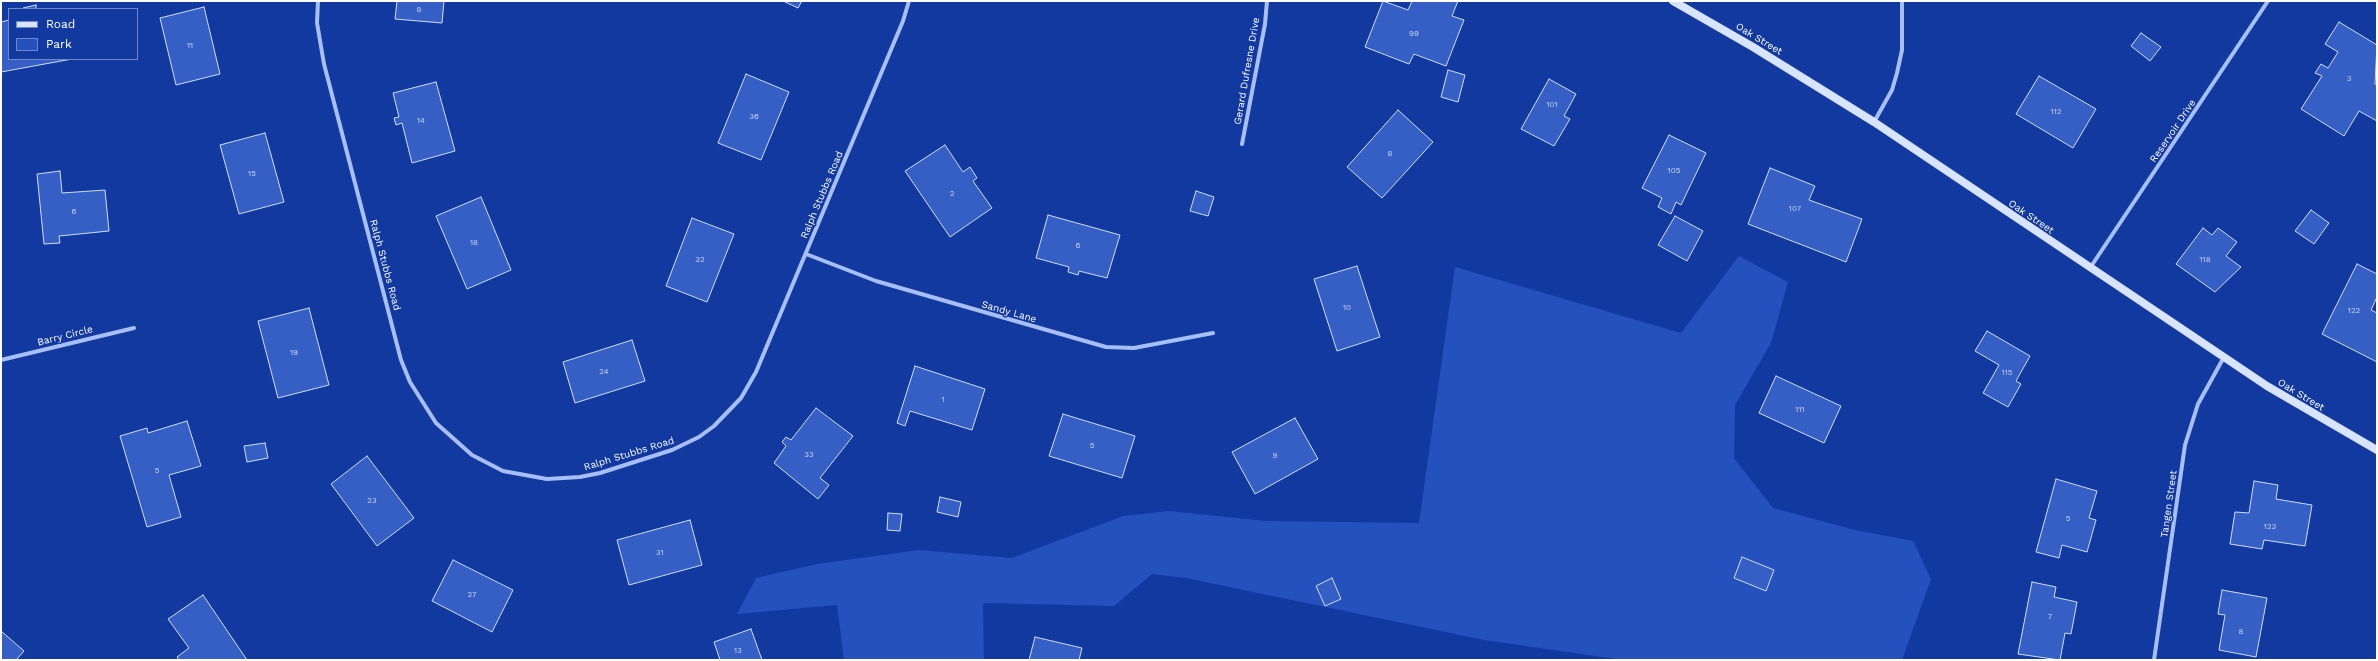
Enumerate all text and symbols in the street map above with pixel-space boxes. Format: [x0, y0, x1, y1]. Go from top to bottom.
house number: 8 [417, 5, 421, 15]
legend [8, 8, 138, 60]
street label: Gerard Dufresne Drive [1232, 16, 1262, 126]
text: Road [46, 17, 75, 31]
street label: Oak Street [1733, 20, 1785, 58]
house number: 99 [1409, 29, 1419, 39]
text: Park [46, 37, 72, 51]
house number: 11 [187, 41, 193, 51]
house number: 3 [2347, 74, 2351, 84]
street label: Reservoir Drive [2147, 97, 2199, 165]
house number: 101 [1546, 100, 1558, 110]
house number: 112 [2051, 107, 2061, 117]
house number: 36 [749, 112, 759, 122]
house number: 14 [417, 116, 425, 126]
house number: 8 [1388, 149, 1392, 159]
street label: Ralph Stubbs Road [798, 150, 846, 240]
house number: 105 [1668, 166, 1680, 176]
house number: 15 [248, 169, 256, 179]
house number: 2 [950, 189, 954, 199]
street label: Oak Street [2006, 197, 2056, 237]
house number: 107 [1789, 204, 1801, 214]
house number: 6 [72, 207, 76, 217]
street label: Ralph Stubbs Road [367, 218, 403, 312]
house number: 18 [470, 238, 478, 248]
house number: 6 [1076, 241, 1080, 251]
house number: 32 [695, 255, 705, 265]
house number: 118 [2199, 255, 2211, 265]
street label: Sandy Lane [980, 298, 1038, 326]
house number: 10 [1343, 303, 1351, 313]
house number: 122 [2348, 306, 2360, 316]
street label: Barry Circle [36, 323, 94, 349]
house number: 19 [290, 348, 298, 358]
house number: 24 [599, 367, 609, 377]
house number: 115 [2002, 368, 2012, 378]
street label: Oak Street [2275, 376, 2327, 414]
house number: 1 [941, 395, 945, 405]
house number: 111 [1795, 405, 1805, 415]
street label: Ralph Stubbs Road [582, 435, 676, 473]
house number: 5 [1090, 441, 1094, 451]
house number: 33 [804, 450, 814, 460]
house number: 9 [1273, 451, 1277, 461]
house number: 5 [155, 466, 159, 476]
street label: Tangen Street [2158, 470, 2180, 538]
house number: 23 [367, 496, 377, 506]
house number: 5 [2066, 514, 2070, 524]
house number: 123 [2264, 522, 2276, 532]
house number: 31 [656, 548, 664, 558]
house number: 27 [468, 590, 476, 600]
house number: 7 [2048, 612, 2052, 622]
house number: 8 [2239, 627, 2243, 637]
house number: 13 [734, 646, 742, 656]

